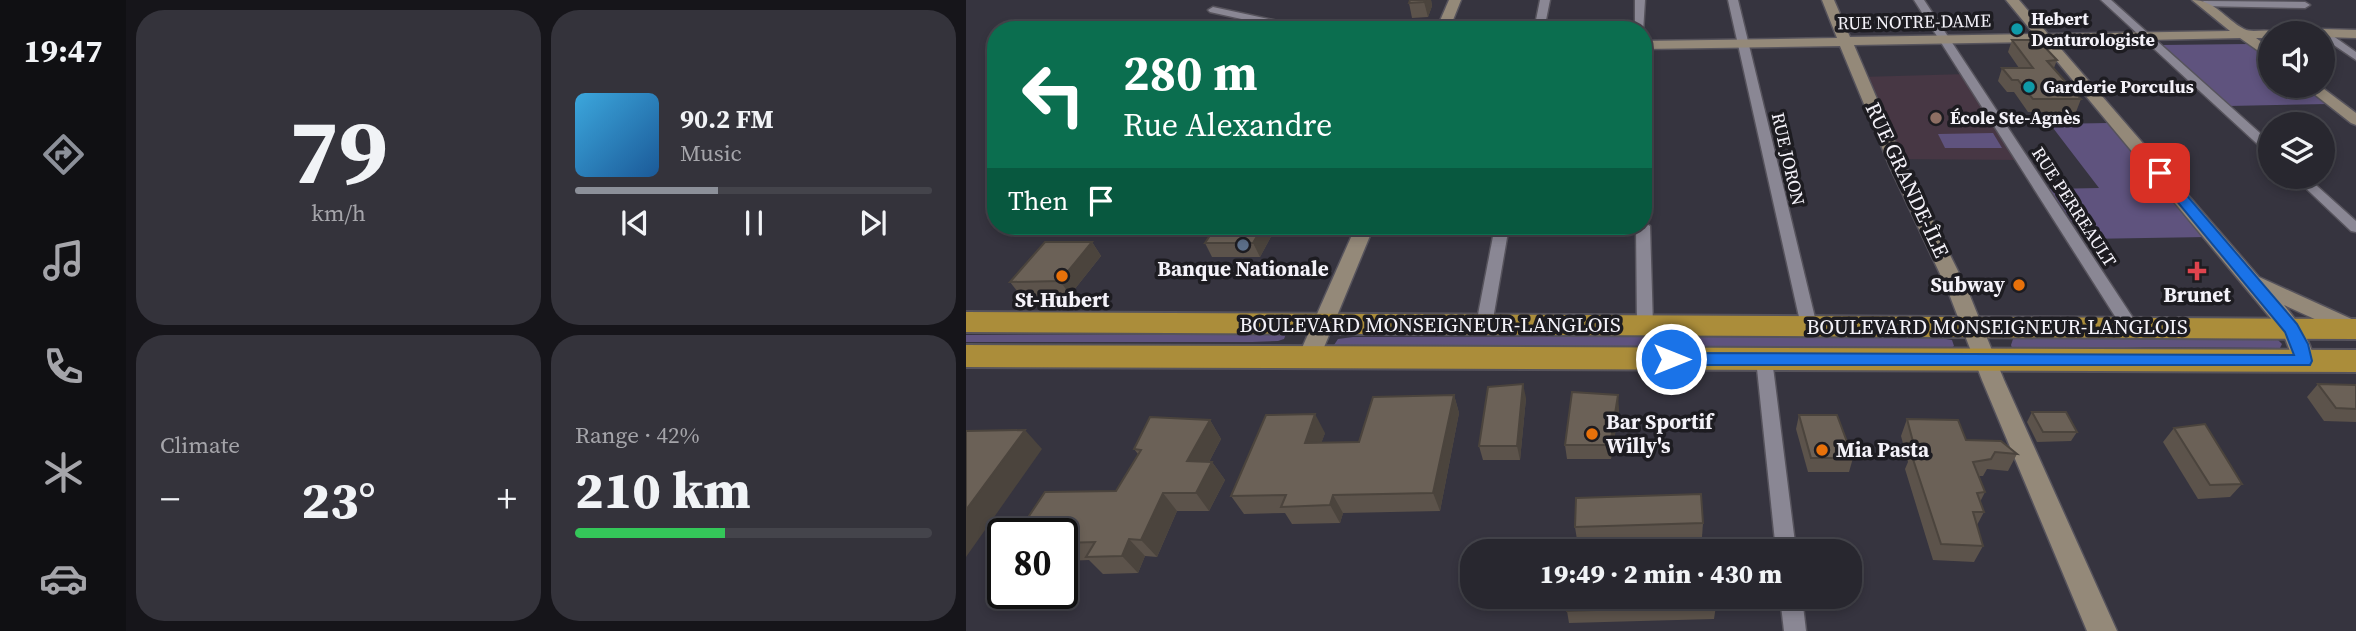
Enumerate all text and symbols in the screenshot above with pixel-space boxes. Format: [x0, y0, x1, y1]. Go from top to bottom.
place label: Hebert Denturologiste [2031, 6, 2155, 52]
street label: RUE NOTRE-DAME [1837, 8, 1991, 35]
marker: Hebert Denturologiste [2009, 21, 2025, 37]
map controls [2258, 21, 2335, 189]
button: sound [2258, 21, 2335, 98]
text: 19:47 [24, 29, 102, 73]
text: 280 m [1123, 39, 1258, 106]
icon: left [1008, 49, 1099, 140]
place label: Garderie Porculus [2043, 74, 2194, 99]
marker: Garderie Porculus [2021, 79, 2037, 95]
text: 79 [289, 89, 388, 213]
street label: RUE GRANDE-ÎLE [1859, 97, 1956, 262]
text: 90.2 FM [680, 101, 774, 137]
text: Rue Alexandre [1123, 103, 1332, 147]
place label: École Ste-Agnès [1950, 105, 2081, 130]
street label: RUE JORON [1766, 110, 1811, 208]
marker: École Ste-Agnès [1928, 110, 1944, 126]
button: layers [2258, 112, 2335, 189]
icon: directions [39, 130, 88, 179]
text: Music [680, 137, 742, 169]
street label: RUE PERREAULT [2026, 142, 2123, 272]
pin [2130, 143, 2190, 203]
icon: arrive [2141, 154, 2179, 192]
icon: arrive [1082, 182, 1120, 220]
text: Then [1008, 183, 1068, 219]
text: km/h [311, 197, 366, 229]
icon: previous [616, 204, 654, 242]
icon: pause [735, 204, 773, 242]
icon: next [854, 204, 892, 242]
icon: music [39, 236, 88, 285]
marker: Banque Nationale [1235, 237, 1251, 253]
place label: Banque Nationale [1157, 254, 1329, 283]
marker: Brunet [2189, 263, 2205, 279]
marker: St-Hubert [1054, 268, 1070, 284]
place label: Subway [1930, 270, 2006, 299]
marker: Subway [2011, 277, 2027, 293]
place label: Brunet [2163, 280, 2231, 309]
place label: St-Hubert [1015, 285, 1110, 314]
street label: BOULEVARD MONSEIGNEUR-LANGLOIS [1239, 310, 1621, 339]
street label: BOULEVARD MONSEIGNEUR-LANGLOIS [1806, 312, 2188, 341]
position arrow [1634, 322, 1708, 396]
icon: phone [39, 342, 88, 391]
place label: Bar Sportif Willy's [1606, 407, 1715, 460]
text: Range · 42% [575, 419, 700, 451]
marker: Bar Sportif Willy's [1584, 426, 1600, 442]
text: Climate [160, 429, 240, 461]
place label: Mia Pasta [1836, 435, 1930, 464]
marker: Mia Pasta [1814, 442, 1830, 458]
icon: climate [39, 448, 88, 497]
text: 210 km [575, 454, 751, 525]
text: 23° [301, 464, 376, 535]
text: − [160, 473, 180, 525]
text: + [497, 473, 517, 525]
speed limit sign: 80 [987, 518, 1078, 609]
icon: car [39, 554, 88, 603]
text: 19:49 · 2 min · 430 m [1540, 556, 1782, 592]

